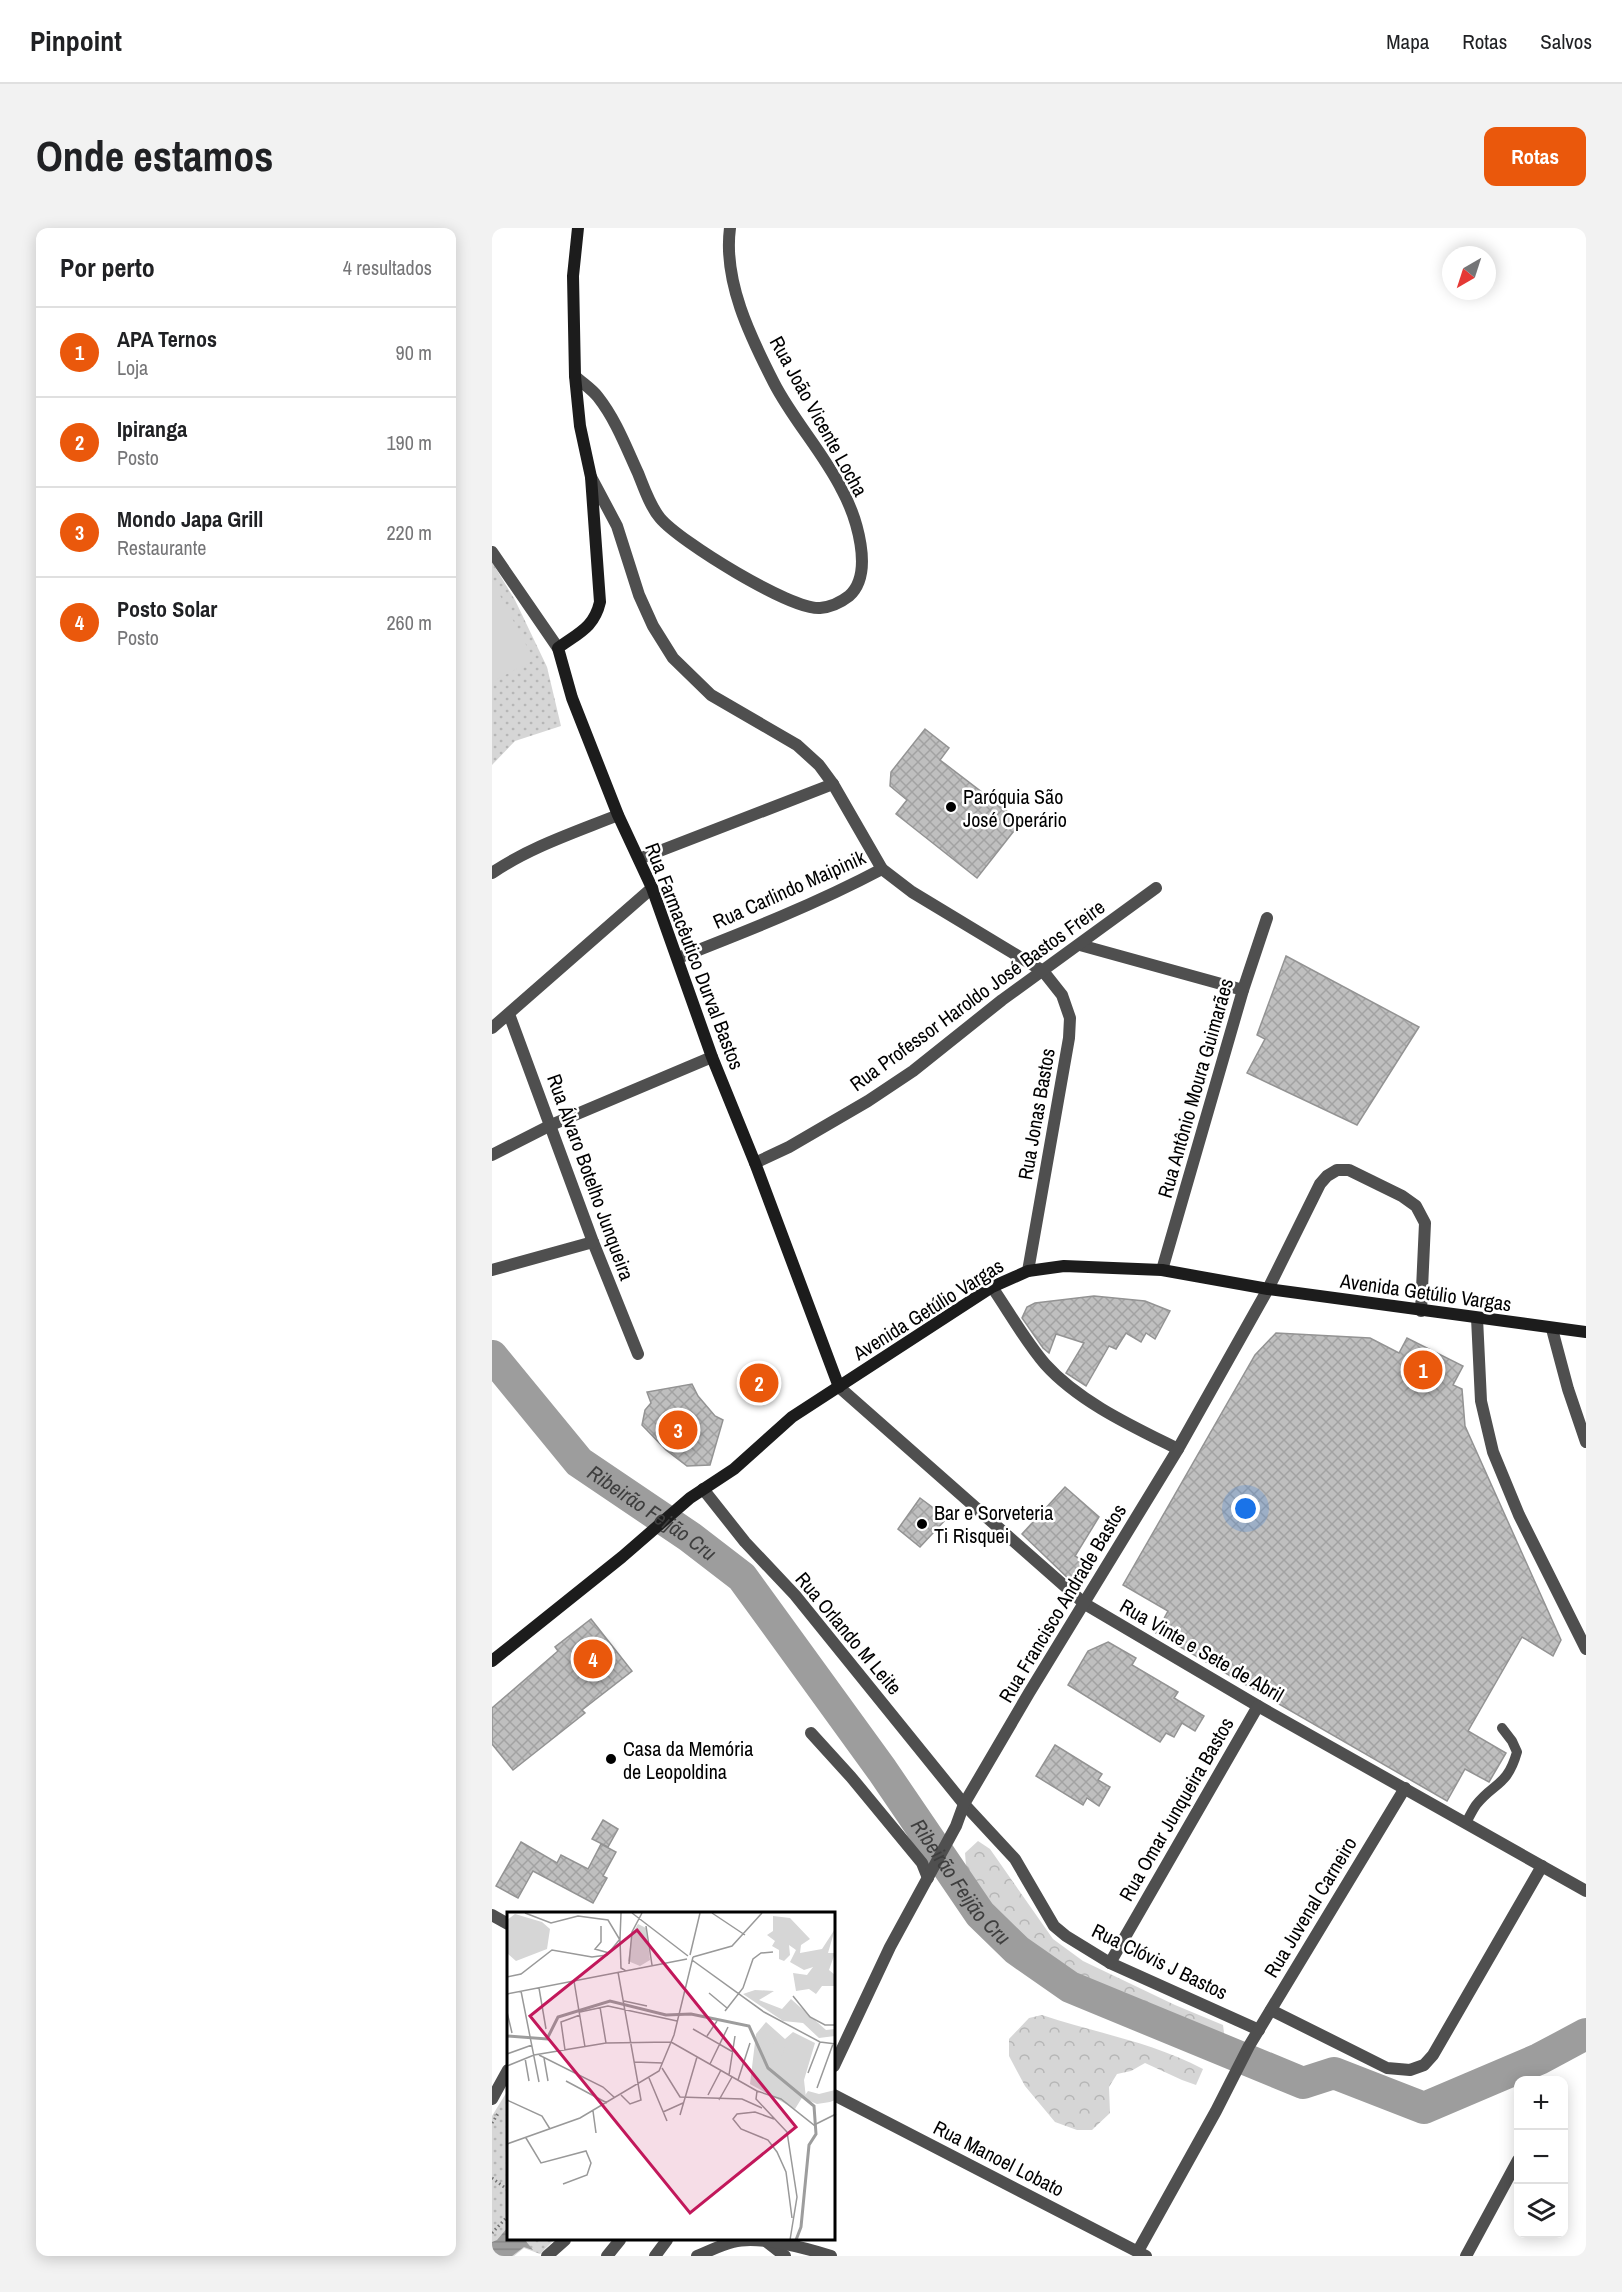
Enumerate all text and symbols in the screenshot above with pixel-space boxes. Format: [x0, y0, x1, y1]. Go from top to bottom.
text: Pinpoint [30, 22, 122, 60]
text: Mapa [1386, 27, 1429, 56]
text: Rotas [1462, 27, 1507, 56]
text: Salvos [1540, 27, 1592, 56]
button: Rotas [1484, 127, 1586, 186]
text: Onde estamos [36, 128, 273, 184]
north arrow [1442, 246, 1496, 300]
text: Por perto [60, 250, 155, 285]
text: 4 resultados [343, 254, 432, 281]
text: APA Ternos [117, 324, 217, 354]
street label: Rua João Vicente Locha [764, 331, 874, 501]
text: 1 [75, 339, 84, 366]
text: 90 m [396, 339, 432, 366]
text: Loja [117, 354, 148, 381]
text: Ipiranga [117, 414, 187, 444]
text: 2 [75, 429, 84, 456]
text: 190 m [386, 429, 432, 456]
text: Posto [117, 444, 159, 471]
text: Mondo Japa Grill [117, 504, 263, 534]
text: 3 [75, 519, 84, 546]
text: 220 m [386, 519, 432, 546]
text: Restaurante [117, 534, 206, 561]
text: Posto Solar [117, 594, 217, 624]
text: 4 [75, 609, 84, 636]
text: 260 m [386, 609, 432, 636]
text: Posto [117, 624, 159, 651]
place label: Paróquia São José Operário [963, 783, 1067, 833]
marker: Paróquia São José Operário [944, 800, 958, 814]
street label: Rua Farmacêutico Durval Bastos [639, 839, 751, 1073]
street label: Rua Carlindo Maipinik [709, 843, 870, 935]
street label: Rua Professor Haroldo José Bastos Freire [844, 893, 1110, 1097]
street label: Rua Antônio Moura Guimarães [1151, 975, 1239, 1201]
street label: Rua Jonas Bastos [1011, 1046, 1061, 1182]
street label: Rua Álvaro Botelho Junqueira [541, 1070, 641, 1284]
street label: Avenida Getúlio Vargas [847, 1252, 1008, 1367]
street label: Avenida Getúlio Vargas [1338, 1266, 1513, 1317]
pin: 1 [1404, 1348, 1442, 1392]
pin: 2 [740, 1360, 778, 1406]
pin: 3 [658, 1408, 698, 1452]
water label: Ribeirão Feijão Cru [582, 1458, 723, 1567]
your location [1231, 1494, 1260, 1523]
place label: Bar e Sorveteria Ti Risquei [934, 1499, 1053, 1549]
street label: Rua Francisco Andrade Bastos [992, 1499, 1132, 1707]
marker: Bar e Sorveteria Ti Risquei [915, 1517, 929, 1531]
street label: Rua Orlando M Leite [790, 1566, 908, 1700]
street label: Rua Vinte e Sete de Abril [1115, 1592, 1289, 1708]
pin: 4 [574, 1636, 612, 1682]
street label: Rua Omar Junqueira Bastos [1112, 1712, 1240, 1906]
place label: Casa da Memória de Leopoldina [623, 1735, 753, 1785]
marker: Casa da Memória de Leopoldina [604, 1752, 618, 1766]
water label: Ribeirão Feijão Cru [905, 1813, 1018, 1951]
street label: Rua Juvenal Carneiro [1257, 1832, 1363, 1982]
inset map [507, 1912, 836, 2241]
street label: Rua Clóvis J Bastos [1088, 1916, 1232, 2006]
map controls [1514, 2076, 1568, 2238]
button: + [1514, 2076, 1568, 2130]
street label: Rua Manoel Lobato [929, 2113, 1069, 2203]
button: − [1514, 2130, 1568, 2184]
button: layers [1514, 2184, 1568, 2238]

